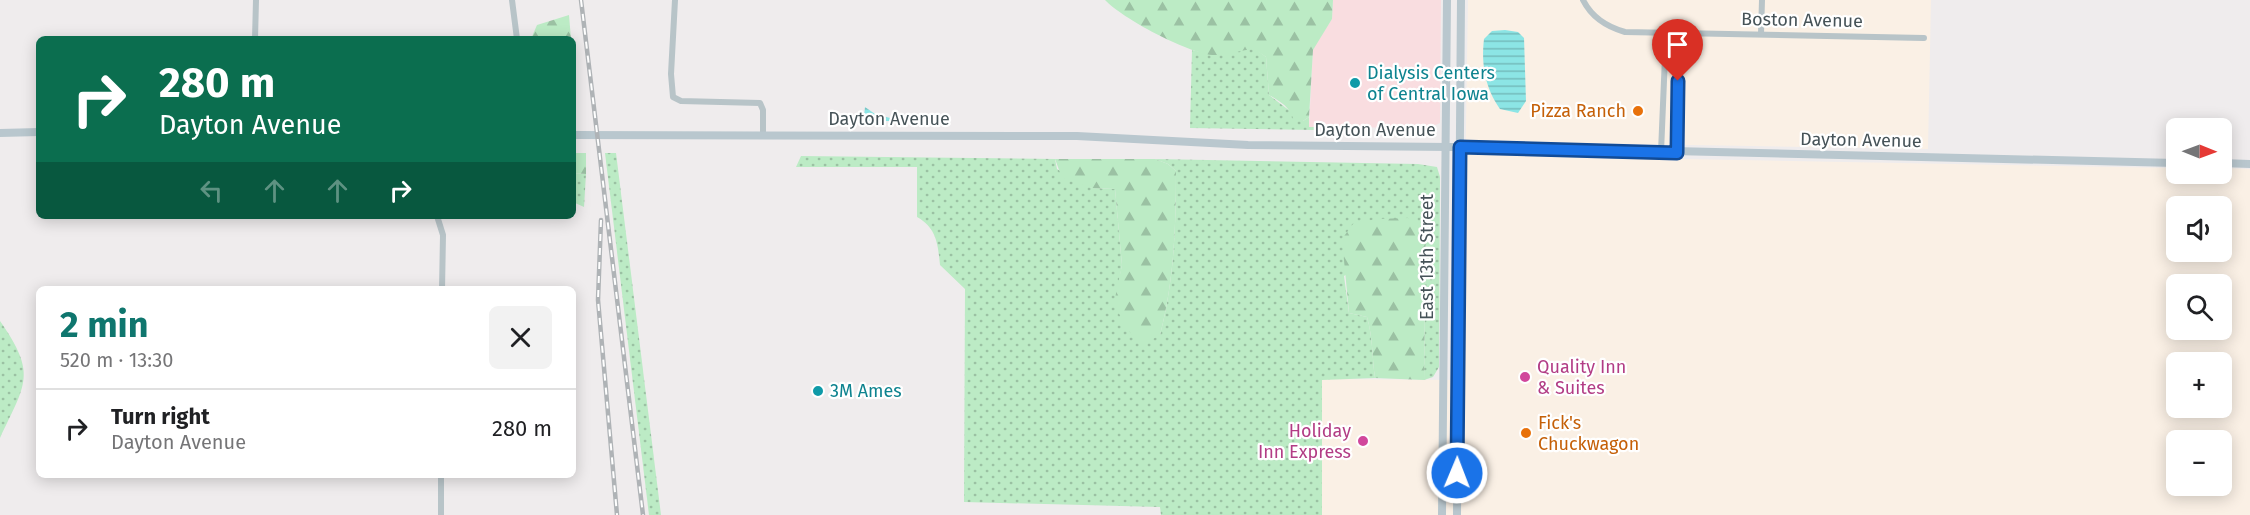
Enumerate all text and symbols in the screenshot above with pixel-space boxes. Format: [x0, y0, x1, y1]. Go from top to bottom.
street label: Boston Avenue [1741, 8, 1863, 32]
pin [1652, 19, 1703, 81]
icon: arrive [1661, 28, 1694, 61]
text: 280 m [159, 58, 275, 108]
icon: right [60, 60, 138, 138]
place label: Dialysis Centers of Central Iowa [1367, 62, 1495, 105]
marker: Dialysis Centers of Central Iowa [1348, 76, 1362, 90]
place label: Pizza Ranch [1530, 100, 1626, 122]
marker: Pizza Ranch [1631, 104, 1645, 118]
street label: Dayton Avenue [828, 108, 950, 130]
text: Dayton Avenue [159, 109, 341, 141]
north arrow [2166, 118, 2232, 184]
map controls [2166, 118, 2232, 496]
street label: Dayton Avenue [1314, 119, 1436, 141]
street label: Dayton Avenue [1800, 128, 1922, 152]
icon: left [195, 174, 228, 207]
icon: ahead [258, 174, 291, 207]
icon: ahead [321, 174, 354, 207]
icon: right [384, 174, 417, 207]
street label: East 13th Street [1416, 193, 1438, 320]
button: sound [2166, 196, 2232, 262]
button: search [2166, 274, 2232, 340]
text: 2 min [60, 303, 149, 347]
button: close [489, 306, 552, 369]
text: 520 m · 13:30 [60, 348, 173, 372]
button: + [2166, 352, 2232, 418]
place label: Quality Inn & Suites [1537, 356, 1626, 399]
marker: Quality Inn & Suites [1518, 370, 1532, 384]
place label: 3M Ames [830, 380, 902, 402]
marker: 3M Ames [811, 384, 825, 398]
text: Turn right [111, 403, 210, 430]
icon: right [60, 412, 93, 445]
place label: Fick's Chuckwagon [1538, 412, 1639, 455]
text: 280 m [492, 415, 552, 442]
place label: Holiday Inn Express [1258, 420, 1351, 463]
marker: Fick's Chuckwagon [1519, 426, 1533, 440]
text: Dayton Avenue [111, 430, 246, 454]
button: − [2166, 430, 2232, 496]
marker: Holiday Inn Express [1356, 434, 1370, 448]
position arrow [1425, 441, 1489, 505]

